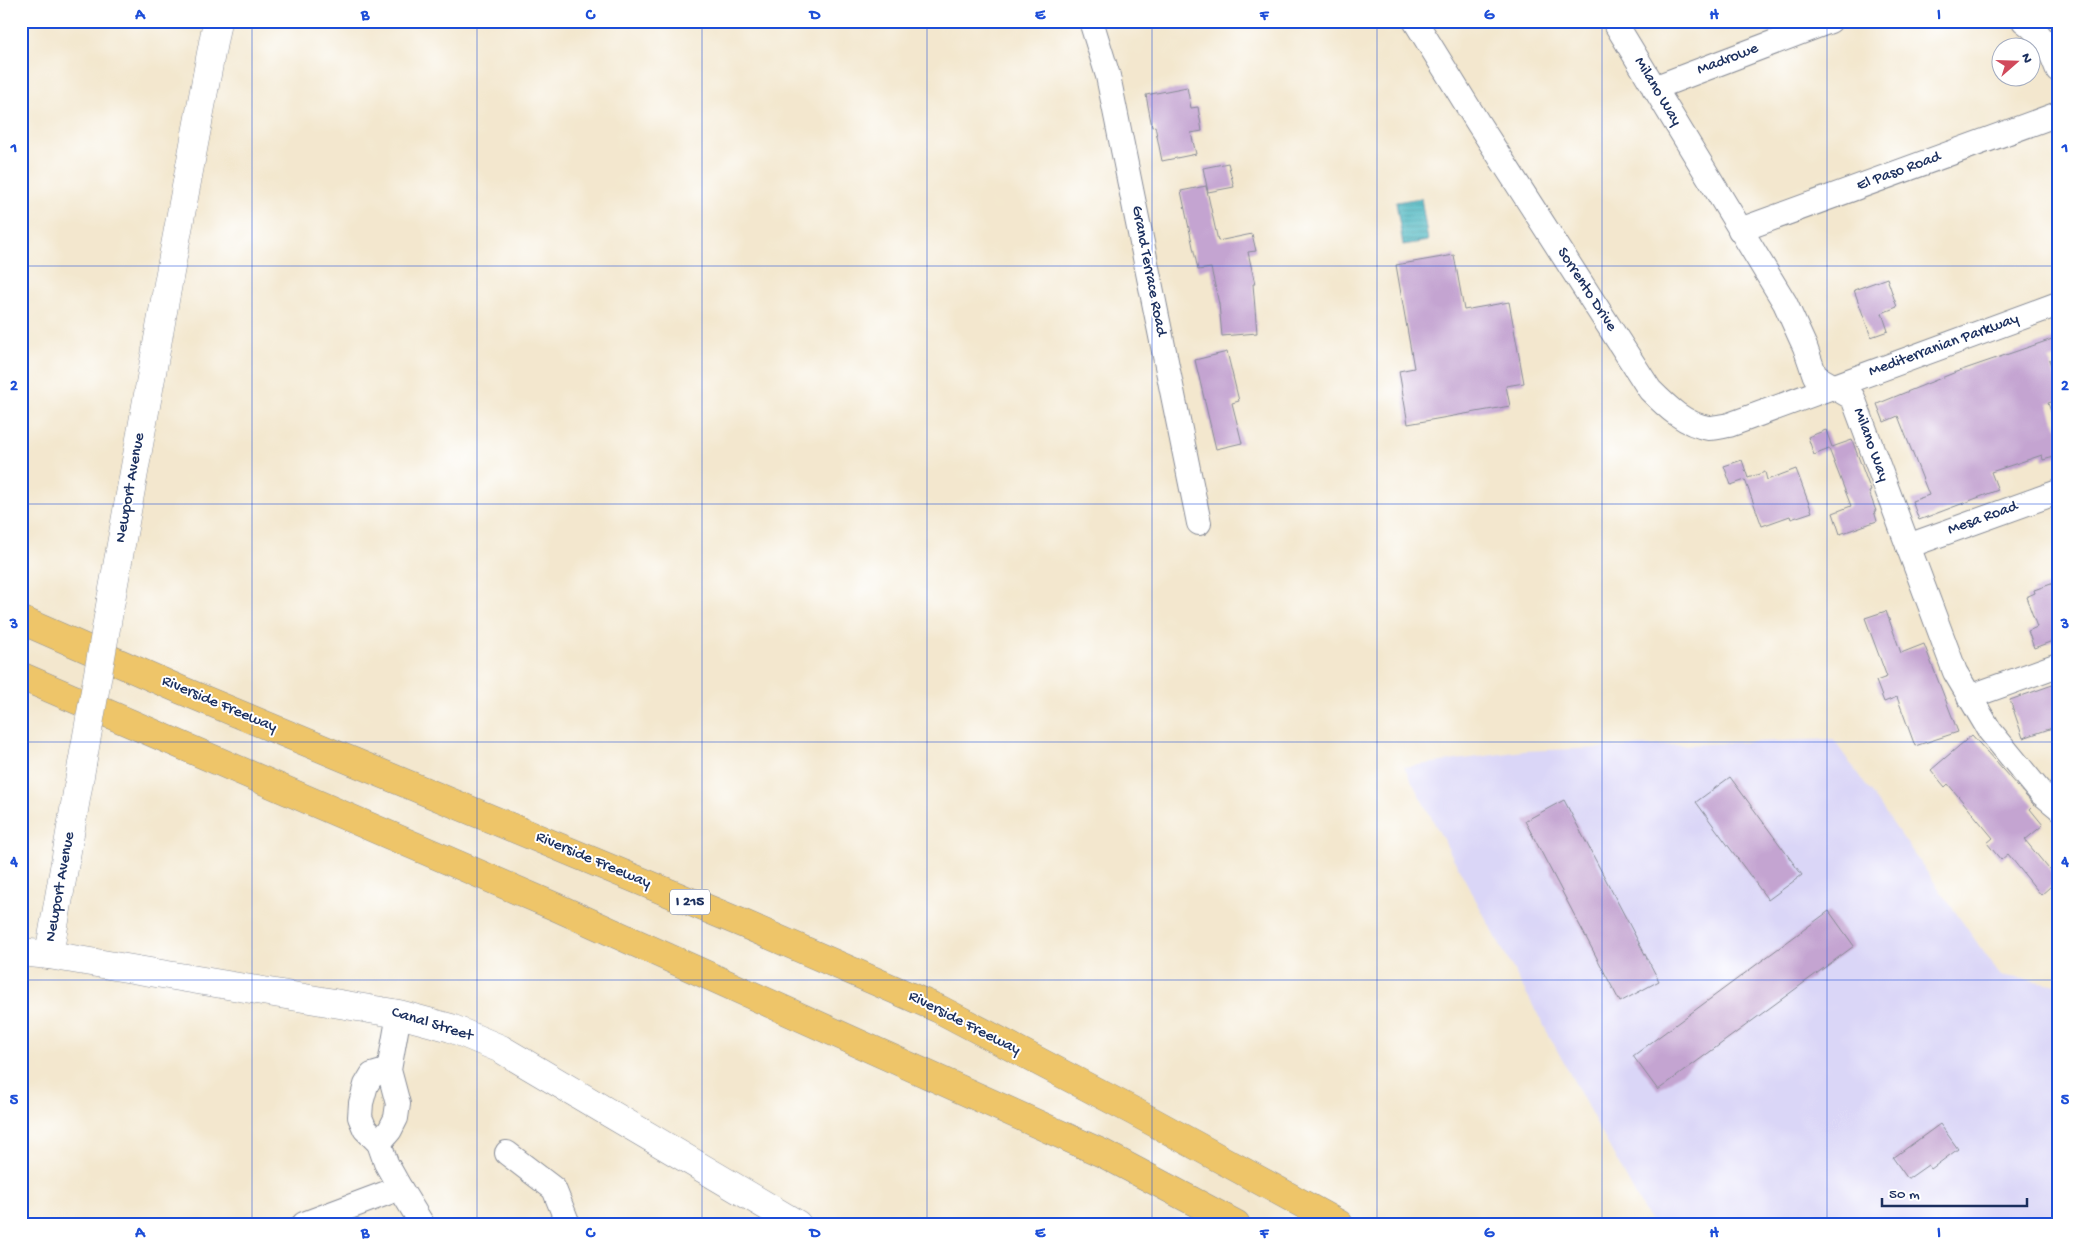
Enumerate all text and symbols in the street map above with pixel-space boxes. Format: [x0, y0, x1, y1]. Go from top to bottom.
text: A [134, 7, 146, 26]
text: B [360, 7, 370, 26]
text: C [585, 7, 596, 26]
text: D [808, 7, 821, 26]
text: E [1035, 7, 1046, 26]
text: F [1259, 7, 1270, 26]
text: G [1484, 7, 1495, 26]
text: H [1709, 7, 1719, 26]
text: I [1937, 7, 1941, 26]
north arrow [1992, 38, 2042, 88]
street label: Madrowe [1695, 39, 1762, 80]
text: N [2016, 51, 2035, 66]
street label: Milano Way [1629, 54, 1685, 130]
text: 1 [10, 140, 17, 159]
text: 1 [2061, 140, 2068, 159]
street label: El Paso Road [1854, 147, 1945, 196]
street label: Grand Terrace Road [1126, 204, 1170, 339]
street label: Sorrento Drive [1552, 244, 1621, 336]
street label: Mediterranian Parkway [1866, 310, 2022, 382]
text: 2 [10, 378, 18, 397]
text: 2 [2061, 378, 2069, 397]
street label: Milano Way [1848, 406, 1892, 485]
street label: Newport Avenue [112, 431, 150, 544]
street label: Mesa Road [1946, 497, 2022, 540]
text: 3 [9, 616, 18, 635]
text: 3 [2060, 616, 2069, 635]
street label: Riverside Freeway [159, 672, 280, 738]
street label: Riverside Freeway [533, 828, 654, 894]
street label: Newport Avenue [42, 830, 80, 943]
text: 4 [9, 854, 18, 873]
text: 4 [2060, 854, 2069, 873]
road number: I 215 [670, 890, 710, 914]
street label: Riverside Freeway [905, 988, 1023, 1060]
street label: Canal Street [389, 1004, 476, 1047]
text: 5 [10, 1092, 19, 1111]
text: 5 [2061, 1092, 2070, 1111]
scale bar [1882, 1175, 2026, 1207]
text: 50 m [1889, 1186, 1920, 1204]
text: A [134, 1225, 146, 1244]
text: B [360, 1225, 370, 1244]
text: C [585, 1225, 596, 1244]
text: D [808, 1225, 821, 1244]
text: E [1035, 1225, 1046, 1244]
text: F [1259, 1225, 1270, 1244]
text: G [1484, 1225, 1495, 1244]
text: H [1709, 1225, 1719, 1244]
text: I [1937, 1225, 1941, 1244]

